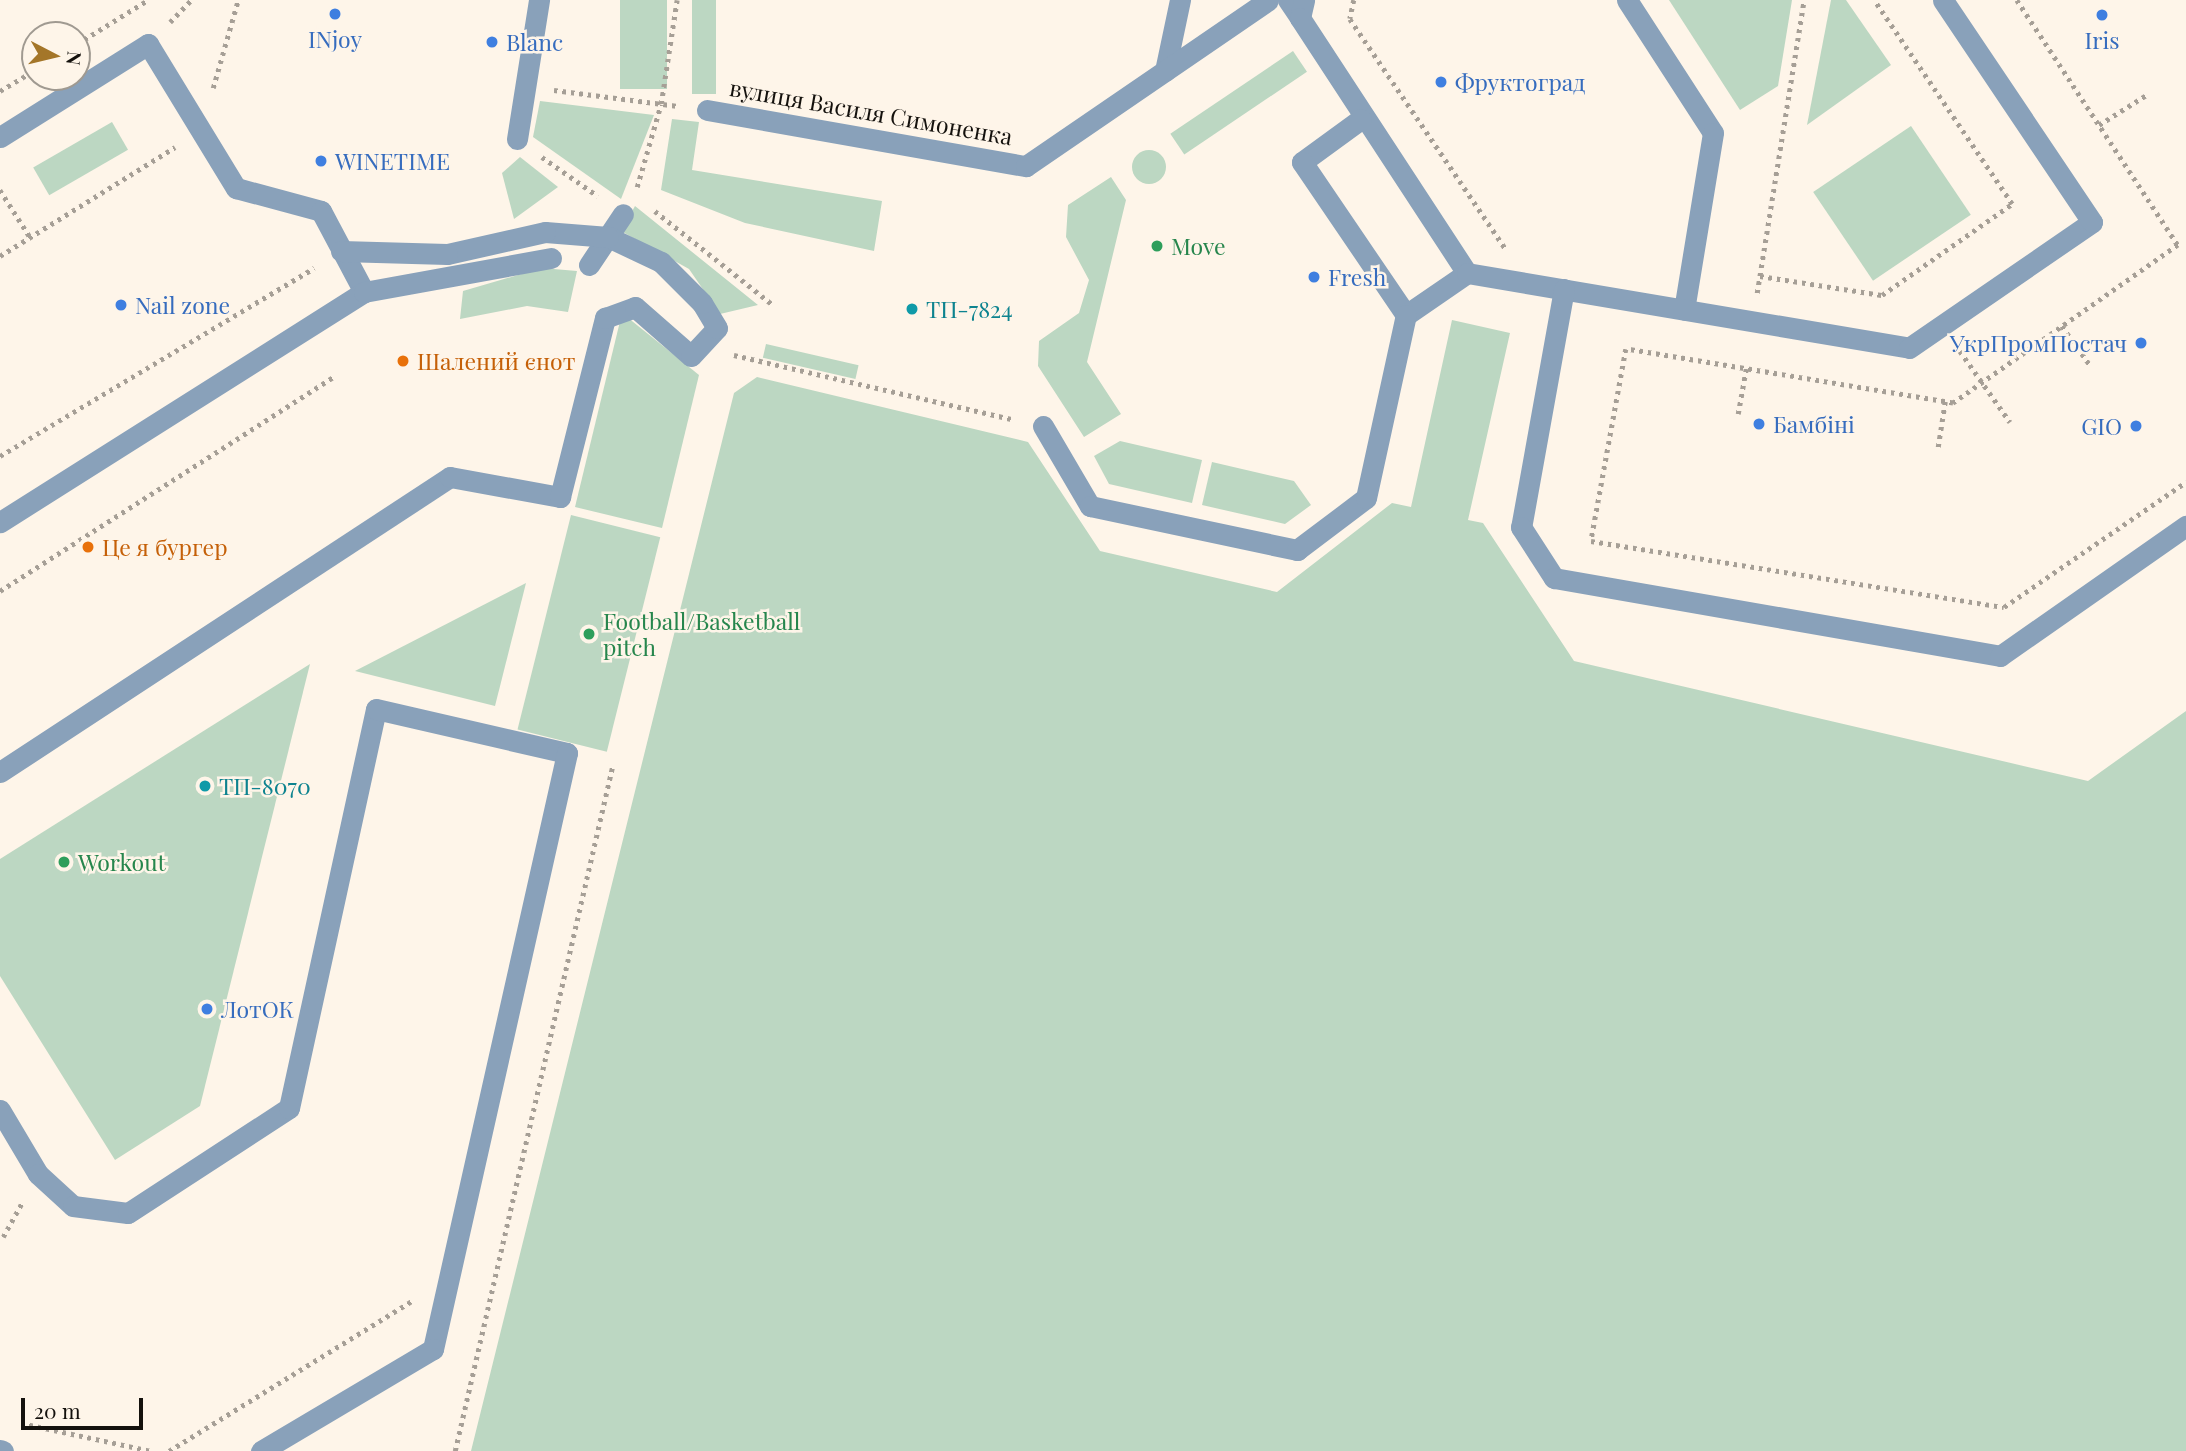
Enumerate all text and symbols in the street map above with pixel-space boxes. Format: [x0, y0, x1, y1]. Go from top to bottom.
marker: INjoy [327, 6, 343, 22]
marker: Iris [2094, 7, 2110, 23]
north arrow [21, 21, 91, 91]
place label: INjoy [308, 25, 362, 53]
place label: Iris [2084, 26, 2120, 54]
place label: Blanc [506, 28, 563, 56]
marker: Blanc [484, 34, 500, 50]
text: N [61, 50, 89, 67]
place label: Фруктоград [1455, 68, 1585, 96]
street label: вулиця Василя Симоненка [727, 73, 1015, 151]
marker: Фруктоград [1433, 74, 1449, 90]
place label: WINETIME [335, 147, 450, 175]
marker: WINETIME [313, 153, 329, 169]
place label: Move [1171, 232, 1226, 260]
marker: Move [1149, 238, 1165, 254]
place label: Fresh [1328, 263, 1386, 291]
marker: Fresh [1306, 269, 1322, 285]
place label: Nail zone [135, 291, 230, 319]
place label: ТП-7824 [926, 295, 1013, 323]
marker: Nail zone [113, 297, 129, 313]
marker: ТП-7824 [904, 301, 920, 317]
place label: УкрПромПостач [1950, 329, 2127, 357]
marker: УкрПромПостач [2133, 335, 2149, 351]
place label: Шалений єнот [417, 347, 575, 375]
marker: Шалений єнот [395, 353, 411, 369]
place label: Бамбіні [1773, 410, 1855, 438]
place label: GIO [2081, 412, 2122, 440]
marker: Бамбіні [1751, 416, 1767, 432]
marker: GIO [2128, 418, 2144, 434]
place label: Це я бургер [102, 533, 228, 561]
marker: Це я бургер [80, 539, 96, 555]
place label: Football/Basketball pitch [603, 607, 800, 661]
marker: Football/Basketball pitch [581, 626, 597, 642]
place label: ТП-8070 [219, 772, 311, 800]
marker: ТП-8070 [197, 778, 213, 794]
place label: Workout [78, 848, 166, 876]
marker: Workout [56, 854, 72, 870]
place label: ЛотОК [221, 995, 294, 1023]
marker: ЛотОК [199, 1001, 215, 1017]
scale bar [24, 1384, 147, 1428]
text: 20 m [34, 1396, 81, 1424]

